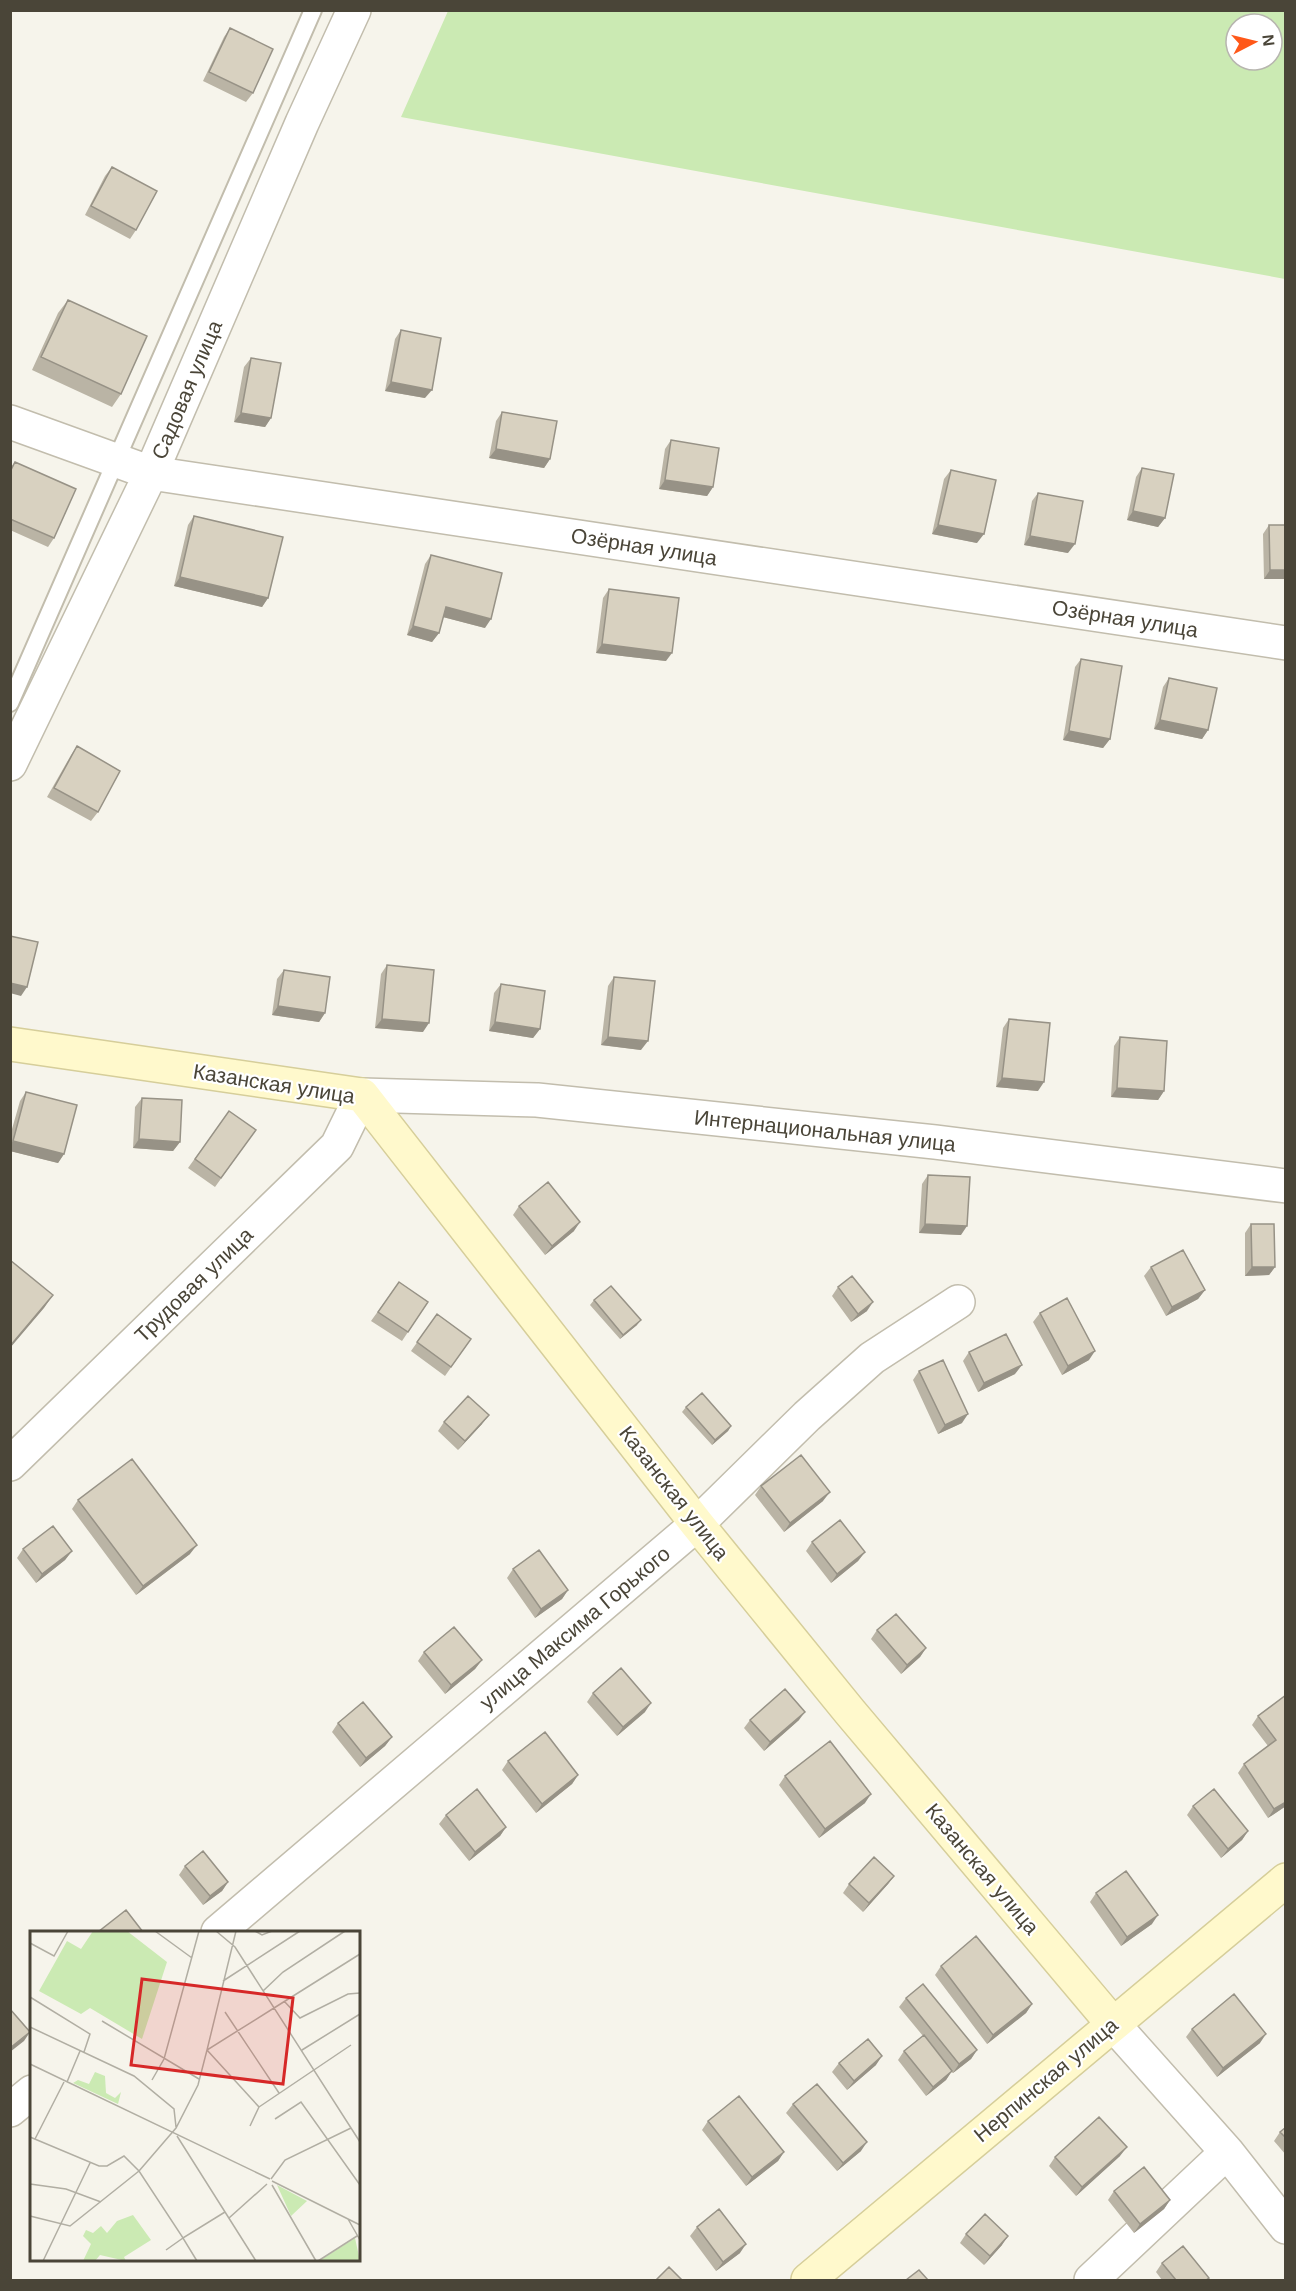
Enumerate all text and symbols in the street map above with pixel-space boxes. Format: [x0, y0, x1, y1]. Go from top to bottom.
north arrow [1224, 12, 1284, 72]
text: N [1259, 33, 1278, 47]
street label: Садовая улица [147, 317, 226, 463]
street label: Озёрная улица [569, 524, 719, 569]
street label: Озёрная улица [1050, 596, 1200, 641]
street label: Казанская улица [192, 1059, 357, 1108]
street label: Интернациональная улица [693, 1105, 957, 1156]
street label: Трудовая улица [130, 1223, 257, 1347]
street label: Казанская улица [615, 1421, 734, 1564]
street label: улица Максима Горького [475, 1541, 674, 1714]
street label: Казанская улица [921, 1799, 1044, 1939]
inset map [30, 1931, 360, 2261]
street label: Нерпинская улица [969, 2013, 1122, 2146]

